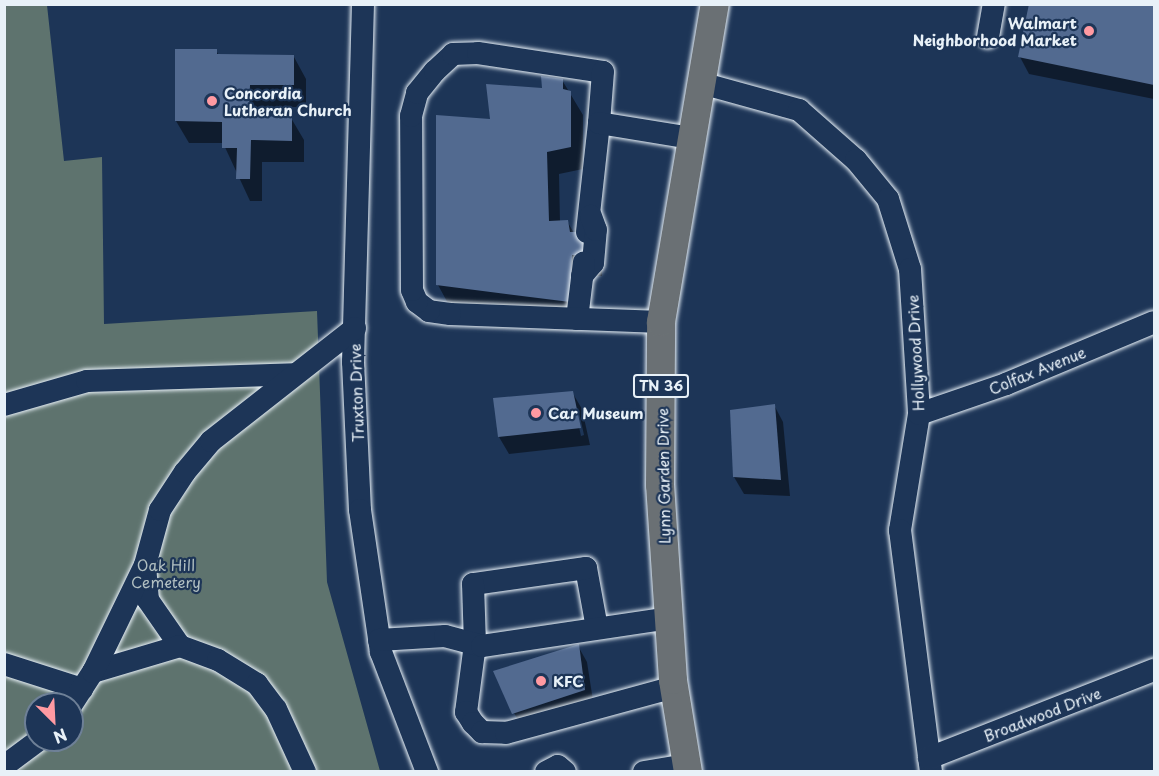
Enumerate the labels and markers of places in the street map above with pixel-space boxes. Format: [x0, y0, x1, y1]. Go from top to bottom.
place label: Walmart Neighborhood Market [912, 13, 1077, 48]
marker: Walmart Neighborhood Market [1082, 24, 1096, 38]
place label: Concordia Lutheran Church [224, 83, 352, 118]
marker: Concordia Lutheran Church [205, 94, 219, 108]
place label: Car Museum [548, 404, 643, 422]
marker: Car Museum [529, 406, 543, 420]
place label: KFC [553, 672, 584, 690]
marker: KFC [534, 674, 548, 688]

